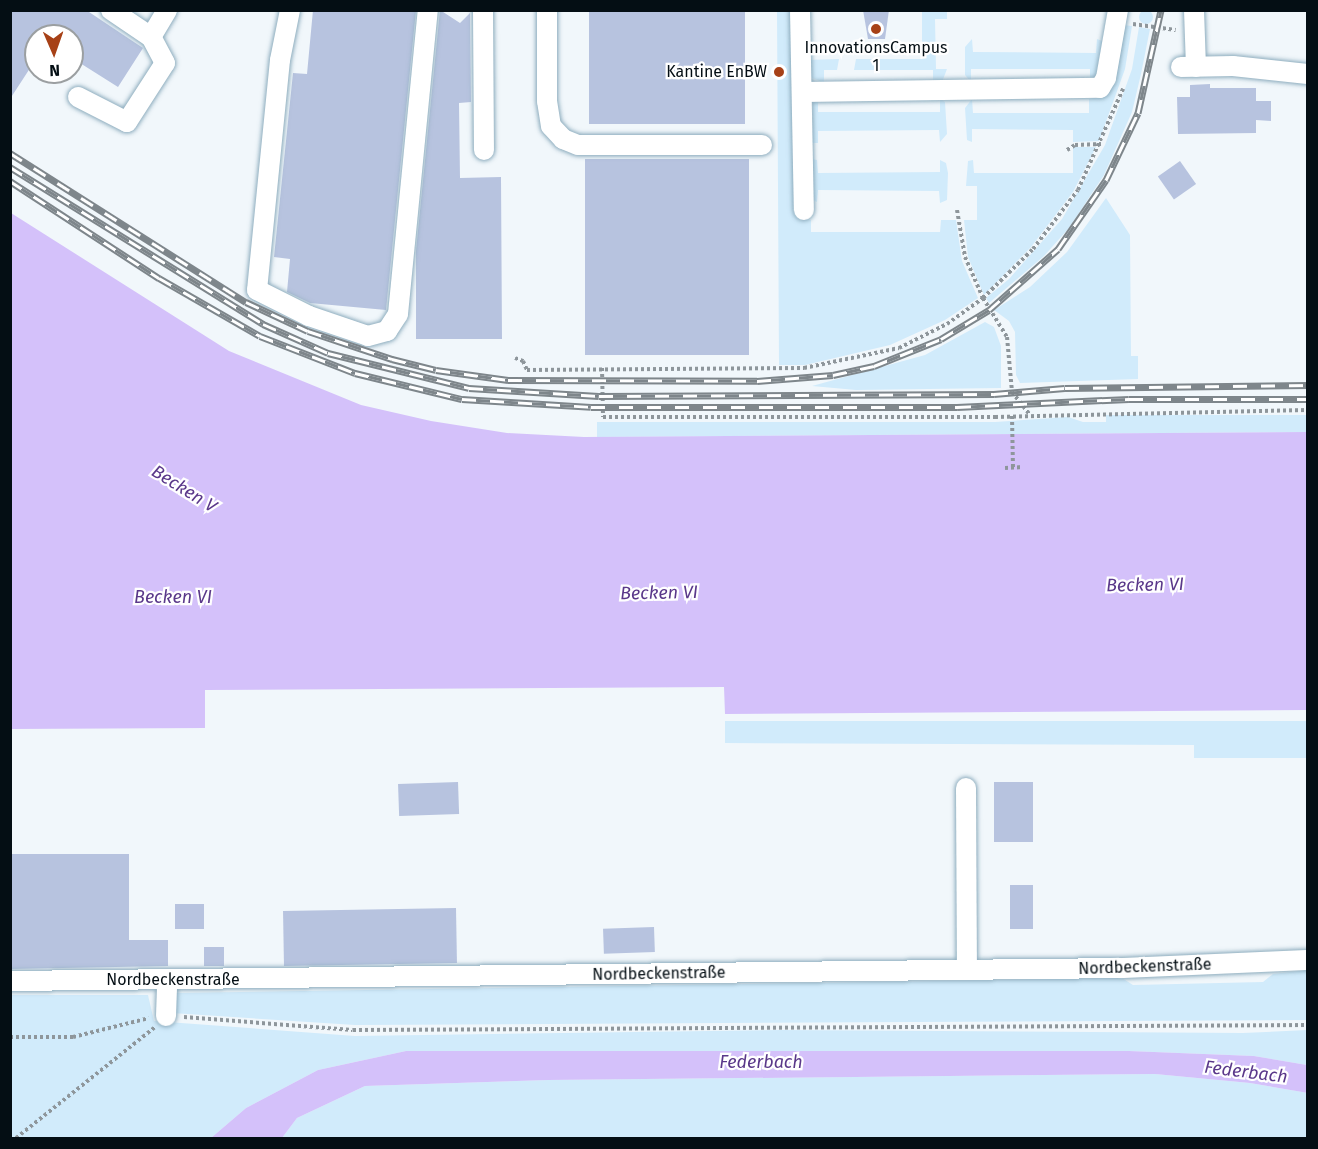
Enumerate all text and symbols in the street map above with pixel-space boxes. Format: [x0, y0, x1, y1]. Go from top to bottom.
marker: InnovationsCampus 1 [869, 22, 883, 36]
north arrow [24, 24, 84, 84]
place label: InnovationsCampus 1 [804, 38, 948, 76]
text: N [49, 61, 60, 80]
place label: Kantine EnBW [666, 62, 767, 82]
marker: Kantine EnBW [772, 65, 786, 79]
water label: Becken V [147, 461, 221, 517]
water label: Becken VI [1106, 574, 1184, 596]
water label: Becken VI [620, 582, 698, 604]
water label: Becken VI [134, 586, 212, 608]
street label: Nordbeckenstraße [1078, 955, 1212, 979]
street label: Nordbeckenstraße [592, 963, 726, 985]
street label: Nordbeckenstraße [106, 970, 240, 990]
water label: Federbach [719, 1051, 803, 1073]
water label: Federbach [1203, 1056, 1289, 1088]

